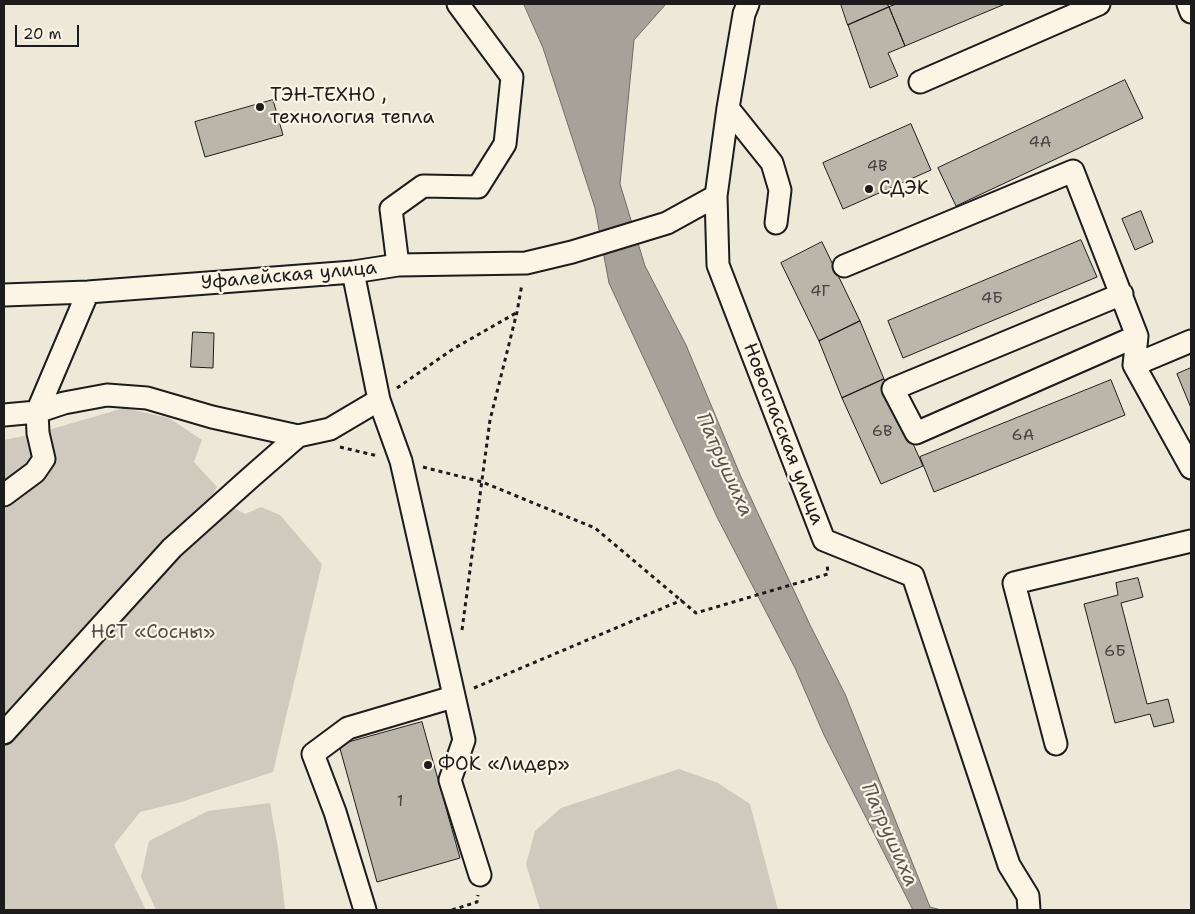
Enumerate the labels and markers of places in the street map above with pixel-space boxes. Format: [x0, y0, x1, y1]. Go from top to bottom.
place label: ТЭН-ТЕХНО , технология тепла [270, 85, 434, 129]
marker: ТЭН-ТЕХНО , технология тепла [254, 101, 266, 113]
place label: СДЭК [879, 178, 929, 200]
marker: СДЭК [863, 183, 875, 195]
place label: ФОК «Лидер» [438, 754, 569, 776]
marker: ФОК «Лидер» [422, 759, 434, 771]

